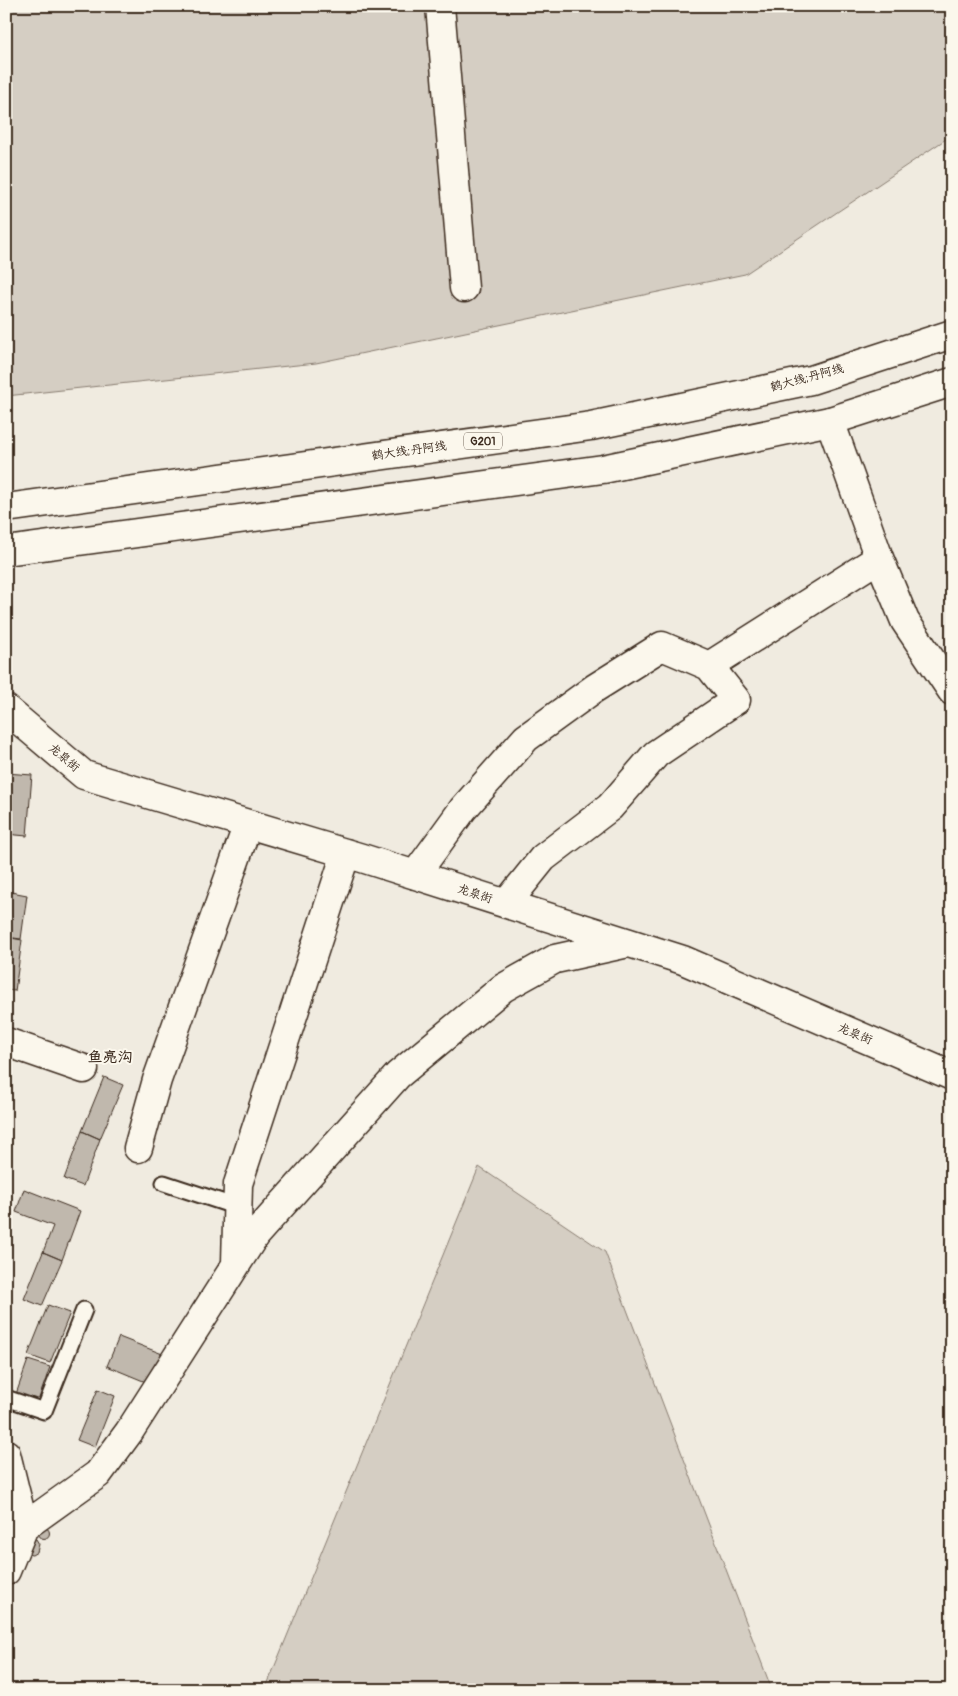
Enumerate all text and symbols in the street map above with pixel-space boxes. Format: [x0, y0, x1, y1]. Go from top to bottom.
street label: 鹤大线;丹阿线 [769, 361, 845, 395]
road number: G201 [464, 432, 502, 450]
street label: 鹤大线;丹阿线 [371, 438, 447, 464]
street label: 龙泉街 [45, 741, 83, 775]
street label: 龙泉街 [456, 881, 494, 907]
street label: 龙泉街 [835, 1020, 875, 1048]
district label: 鱼亮沟 [87, 1048, 133, 1067]

